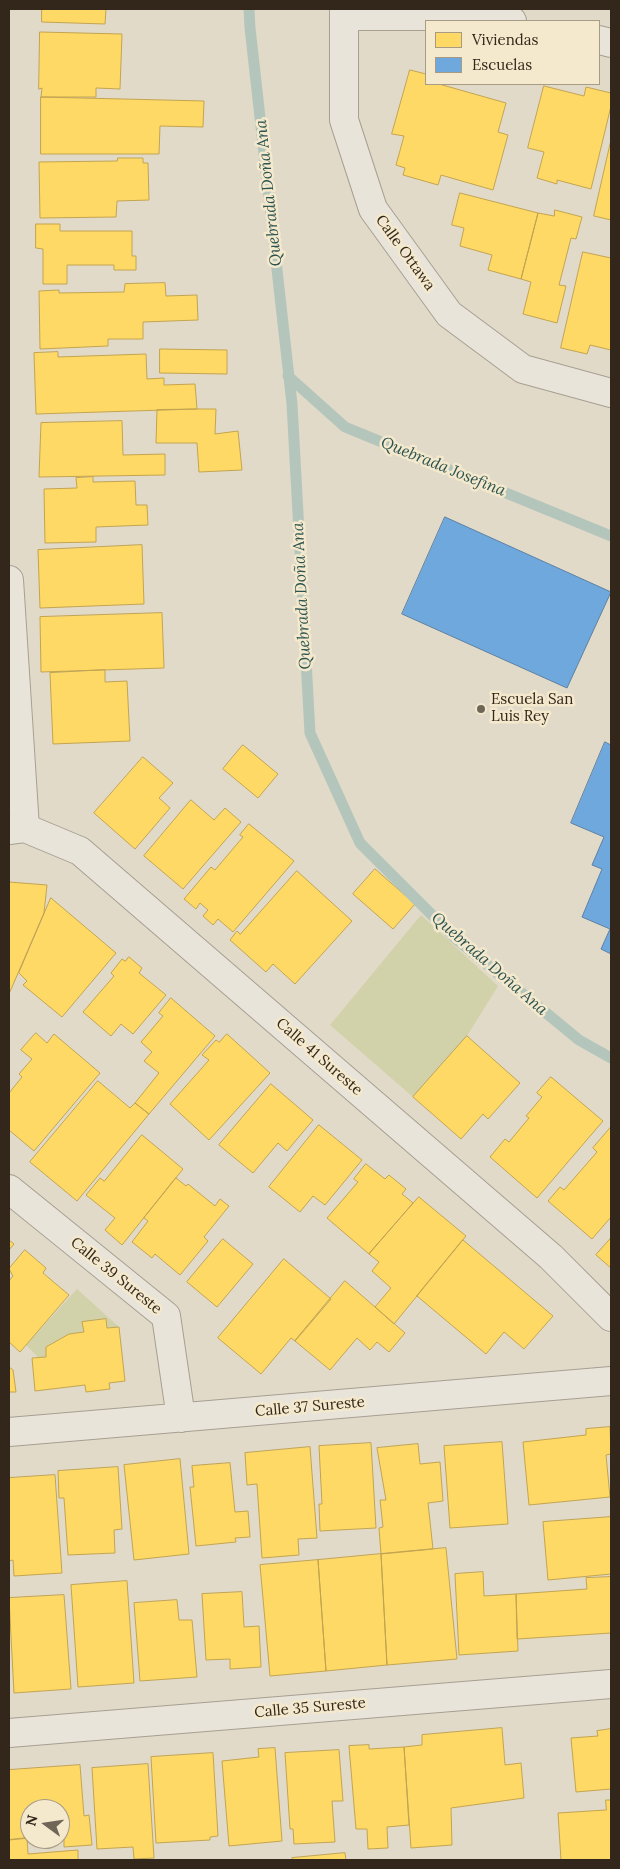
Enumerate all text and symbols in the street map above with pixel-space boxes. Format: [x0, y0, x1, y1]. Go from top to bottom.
legend [425, 20, 600, 85]
text: Viviendas [472, 30, 538, 49]
text: Escuelas [472, 55, 532, 74]
water label: Quebrada Doña Ana [252, 119, 286, 267]
street label: Calle Ottawa [371, 212, 439, 294]
water label: Quebrada Josefina [378, 433, 508, 501]
water label: Quebrada Doña Ana [289, 522, 315, 670]
place label: Escuela San Luis Rey [491, 691, 573, 726]
marker: Escuela San Luis Rey [475, 703, 487, 715]
water label: Quebrada Doña Ana [427, 909, 551, 1019]
street label: Calle 41 Sureste [272, 1015, 366, 1099]
street label: Calle 39 Sureste [67, 1234, 165, 1318]
street label: Calle 37 Sureste [254, 1393, 366, 1421]
street label: Calle 35 Sureste [254, 1694, 366, 1722]
north arrow [20, 1799, 70, 1849]
text: N [21, 1813, 41, 1828]

